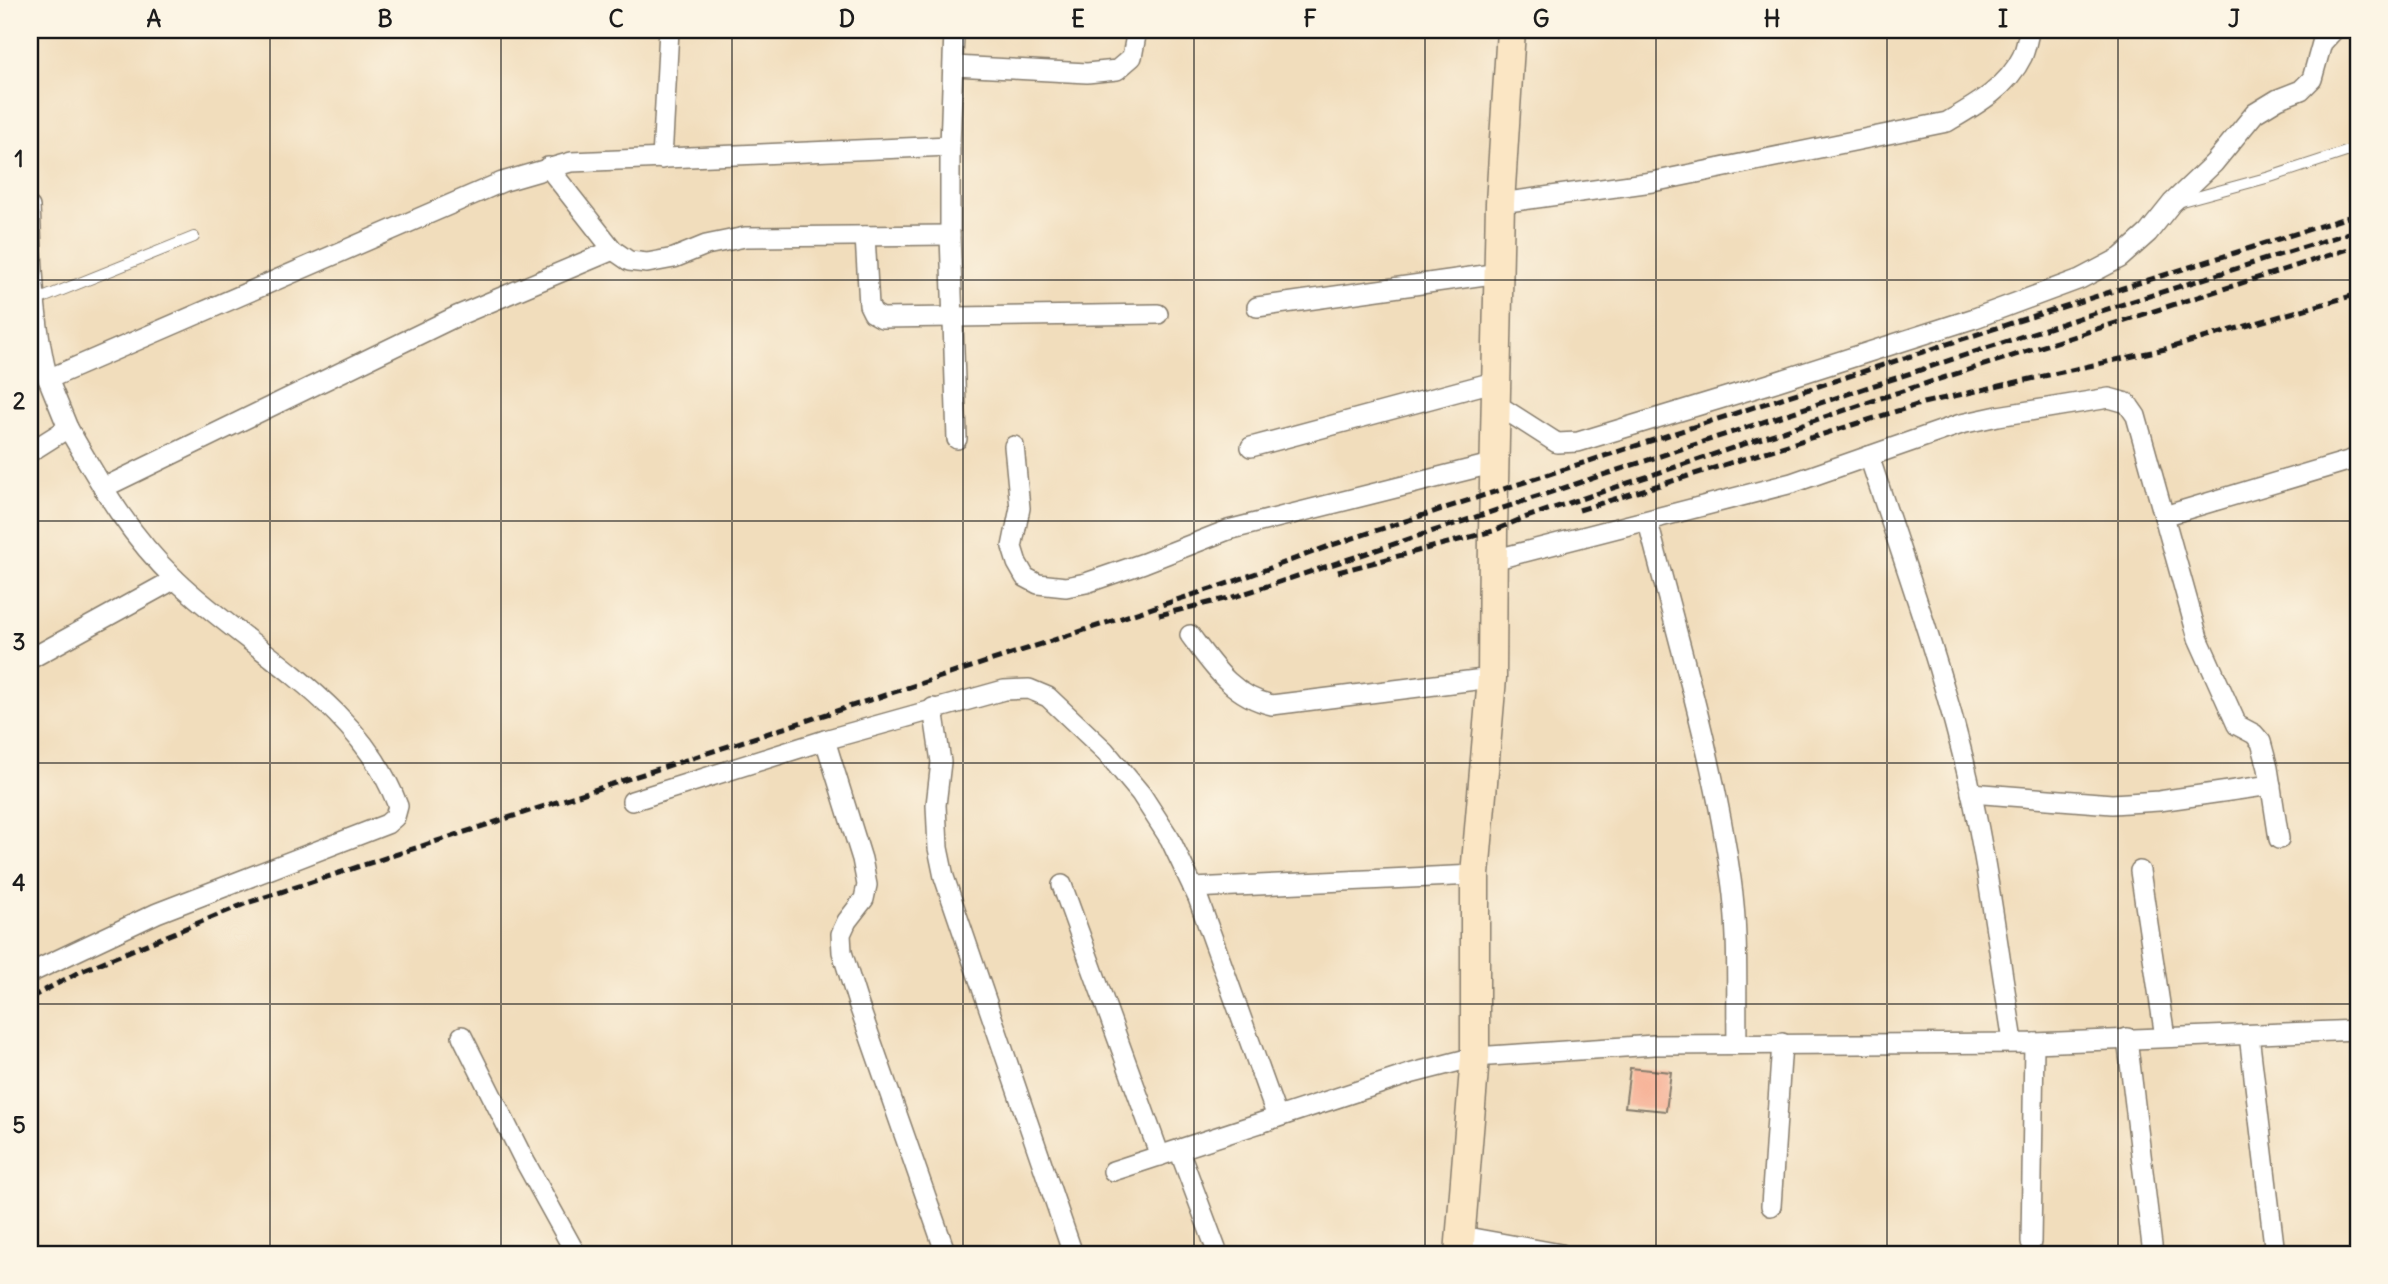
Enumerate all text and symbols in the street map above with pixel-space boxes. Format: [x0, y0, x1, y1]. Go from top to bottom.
text: A [147, 4, 162, 33]
text: B [377, 4, 393, 33]
text: C [608, 4, 624, 33]
text: D [839, 4, 855, 33]
text: E [1071, 4, 1085, 33]
text: F [1303, 4, 1317, 33]
text: G [1533, 4, 1549, 33]
text: H [1764, 4, 1780, 33]
text: I [1998, 4, 2008, 33]
text: J [2228, 4, 2240, 33]
text: 1 [14, 144, 24, 173]
text: 2 [13, 386, 26, 415]
text: 3 [12, 627, 26, 656]
text: 4 [12, 868, 26, 897]
text: 5 [12, 1110, 26, 1139]

